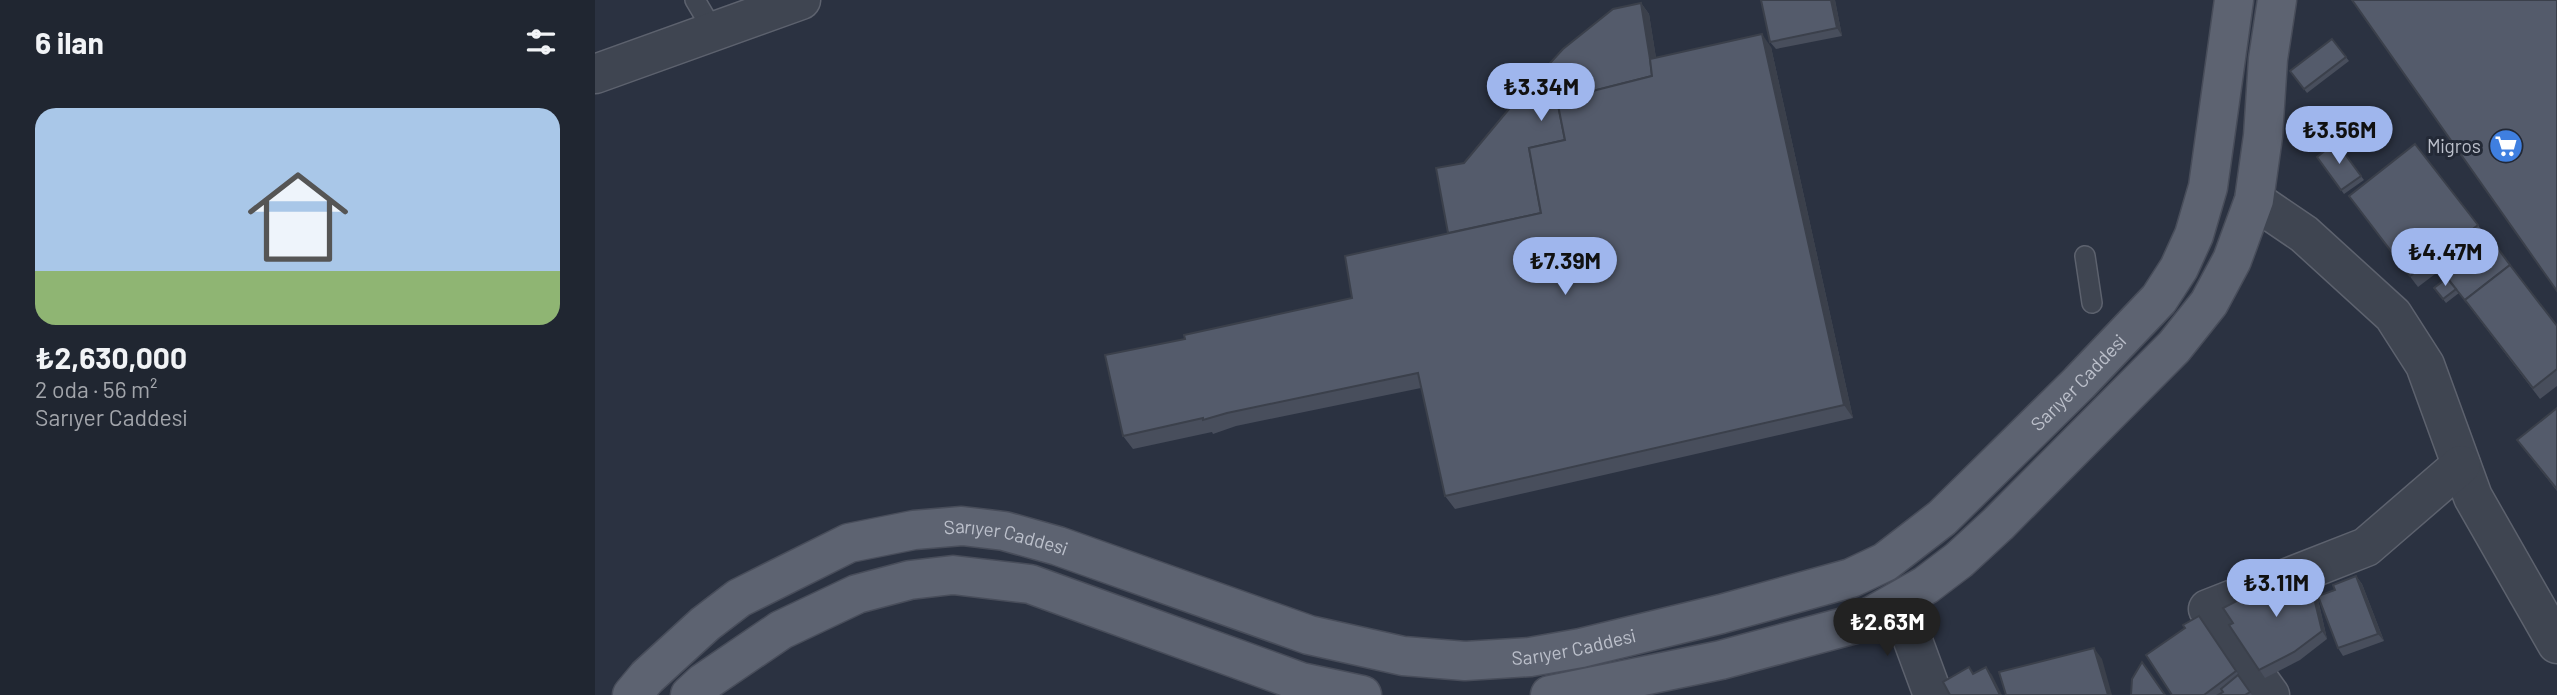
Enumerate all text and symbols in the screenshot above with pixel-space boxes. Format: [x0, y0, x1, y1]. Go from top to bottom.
icon: filters [522, 23, 560, 61]
text: 6 ilan [35, 24, 104, 60]
pin: ₺3.34M [1484, 64, 1598, 123]
text: ₺3.34M [1503, 72, 1579, 100]
pin: ₺3.56M [2282, 106, 2396, 166]
text: ₺3.56M [2302, 115, 2376, 143]
supermarket icon: Migros [2487, 127, 2525, 165]
place label: Migros [2427, 134, 2481, 157]
icon: home [235, 154, 361, 280]
pin: ₺4.47M [2388, 229, 2502, 288]
text: ₺4.47M [2407, 237, 2483, 265]
pin: ₺7.39M [1508, 238, 1622, 297]
text: ₺7.39M [1529, 246, 1601, 274]
street label: Sarıyer Caddesi [2026, 329, 2130, 435]
text: ₺2,630,000 [35, 339, 187, 375]
text: 2 oda · 56 m² [35, 375, 158, 403]
text: Sarıyer Caddesi [35, 403, 188, 431]
street label: Sarıyer Caddesi [943, 514, 1071, 560]
pin: ₺3.11M [2219, 560, 2333, 619]
text: ₺3.11M [2243, 568, 2309, 596]
pin: ₺2.63M [1830, 598, 1944, 658]
text: ₺2.63M [1849, 607, 1925, 635]
street label: Sarıyer Caddesi [1511, 623, 1638, 669]

